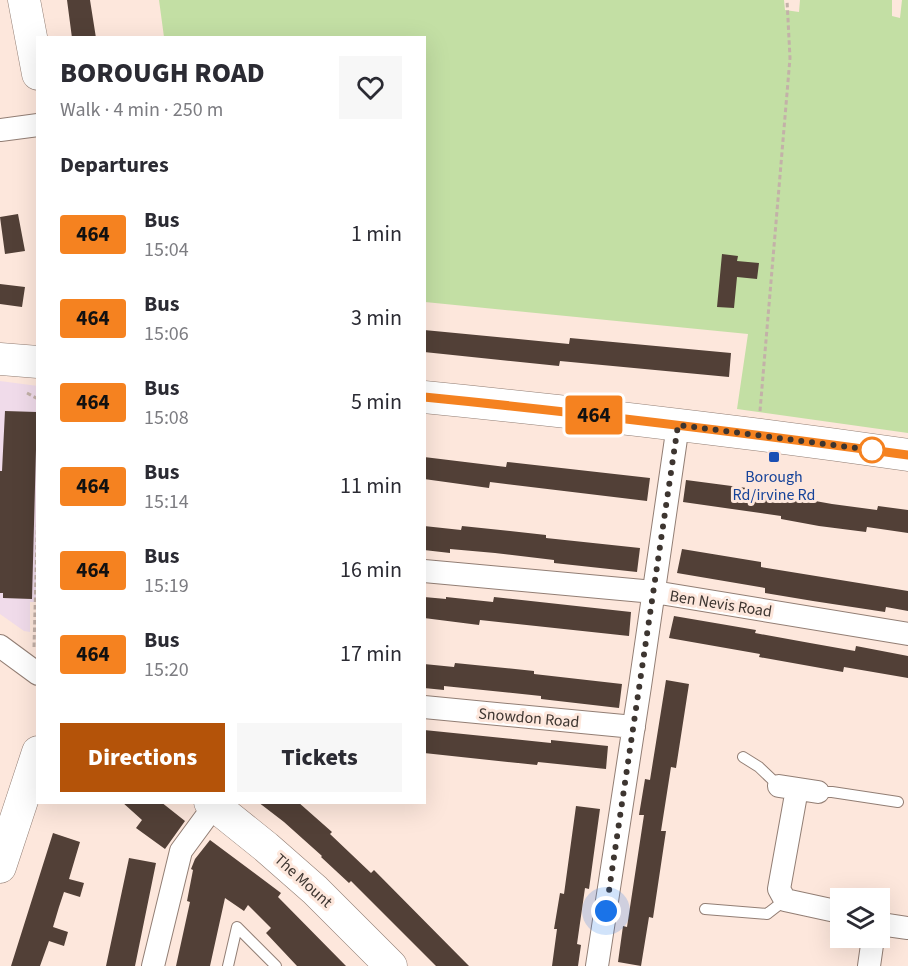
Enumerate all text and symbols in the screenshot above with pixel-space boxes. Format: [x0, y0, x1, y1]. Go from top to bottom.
text: BOROUGH ROAD [60, 53, 265, 93]
button: heart [339, 56, 402, 119]
text: Walk · 4 min · 250 m [60, 96, 223, 124]
text: Departures [60, 149, 169, 181]
text: Bus [144, 204, 180, 236]
text: 1 min [351, 218, 402, 250]
text: 464 [76, 219, 110, 249]
text: 15:04 [144, 236, 189, 264]
text: Bus [144, 288, 180, 320]
text: 3 min [351, 302, 402, 334]
text: 464 [76, 303, 110, 333]
text: 15:06 [144, 320, 189, 348]
text: Bus [144, 372, 180, 404]
text: 5 min [351, 386, 402, 418]
text: 464 [76, 387, 110, 417]
line badge: 464 [560, 396, 628, 434]
text: 464 [577, 400, 611, 430]
text: 15:08 [144, 404, 189, 432]
unlabelled marker [859, 437, 885, 463]
marker: Borough Rd/irvine Rd [767, 450, 781, 464]
text: Bus [144, 456, 180, 488]
place label: Borough Rd/irvine Rd [733, 466, 815, 506]
text: 11 min [340, 470, 402, 502]
text: 464 [76, 471, 110, 501]
text: 15:14 [144, 488, 189, 516]
text: Bus [144, 540, 180, 572]
text: 16 min [340, 554, 402, 586]
text: 464 [76, 555, 110, 585]
text: 15:19 [144, 572, 189, 600]
street label: Ben Nevis Road [668, 585, 774, 623]
text: Bus [144, 624, 180, 656]
text: 17 min [340, 638, 402, 670]
text: 464 [76, 639, 110, 669]
text: 15:20 [144, 656, 189, 684]
street label: Snowdon Road [478, 703, 580, 733]
button: Directions [60, 723, 225, 792]
button: Tickets [237, 723, 402, 792]
street label: The Mount [269, 849, 338, 913]
map controls [830, 888, 890, 948]
button: layers [830, 888, 890, 948]
your location [591, 896, 621, 926]

